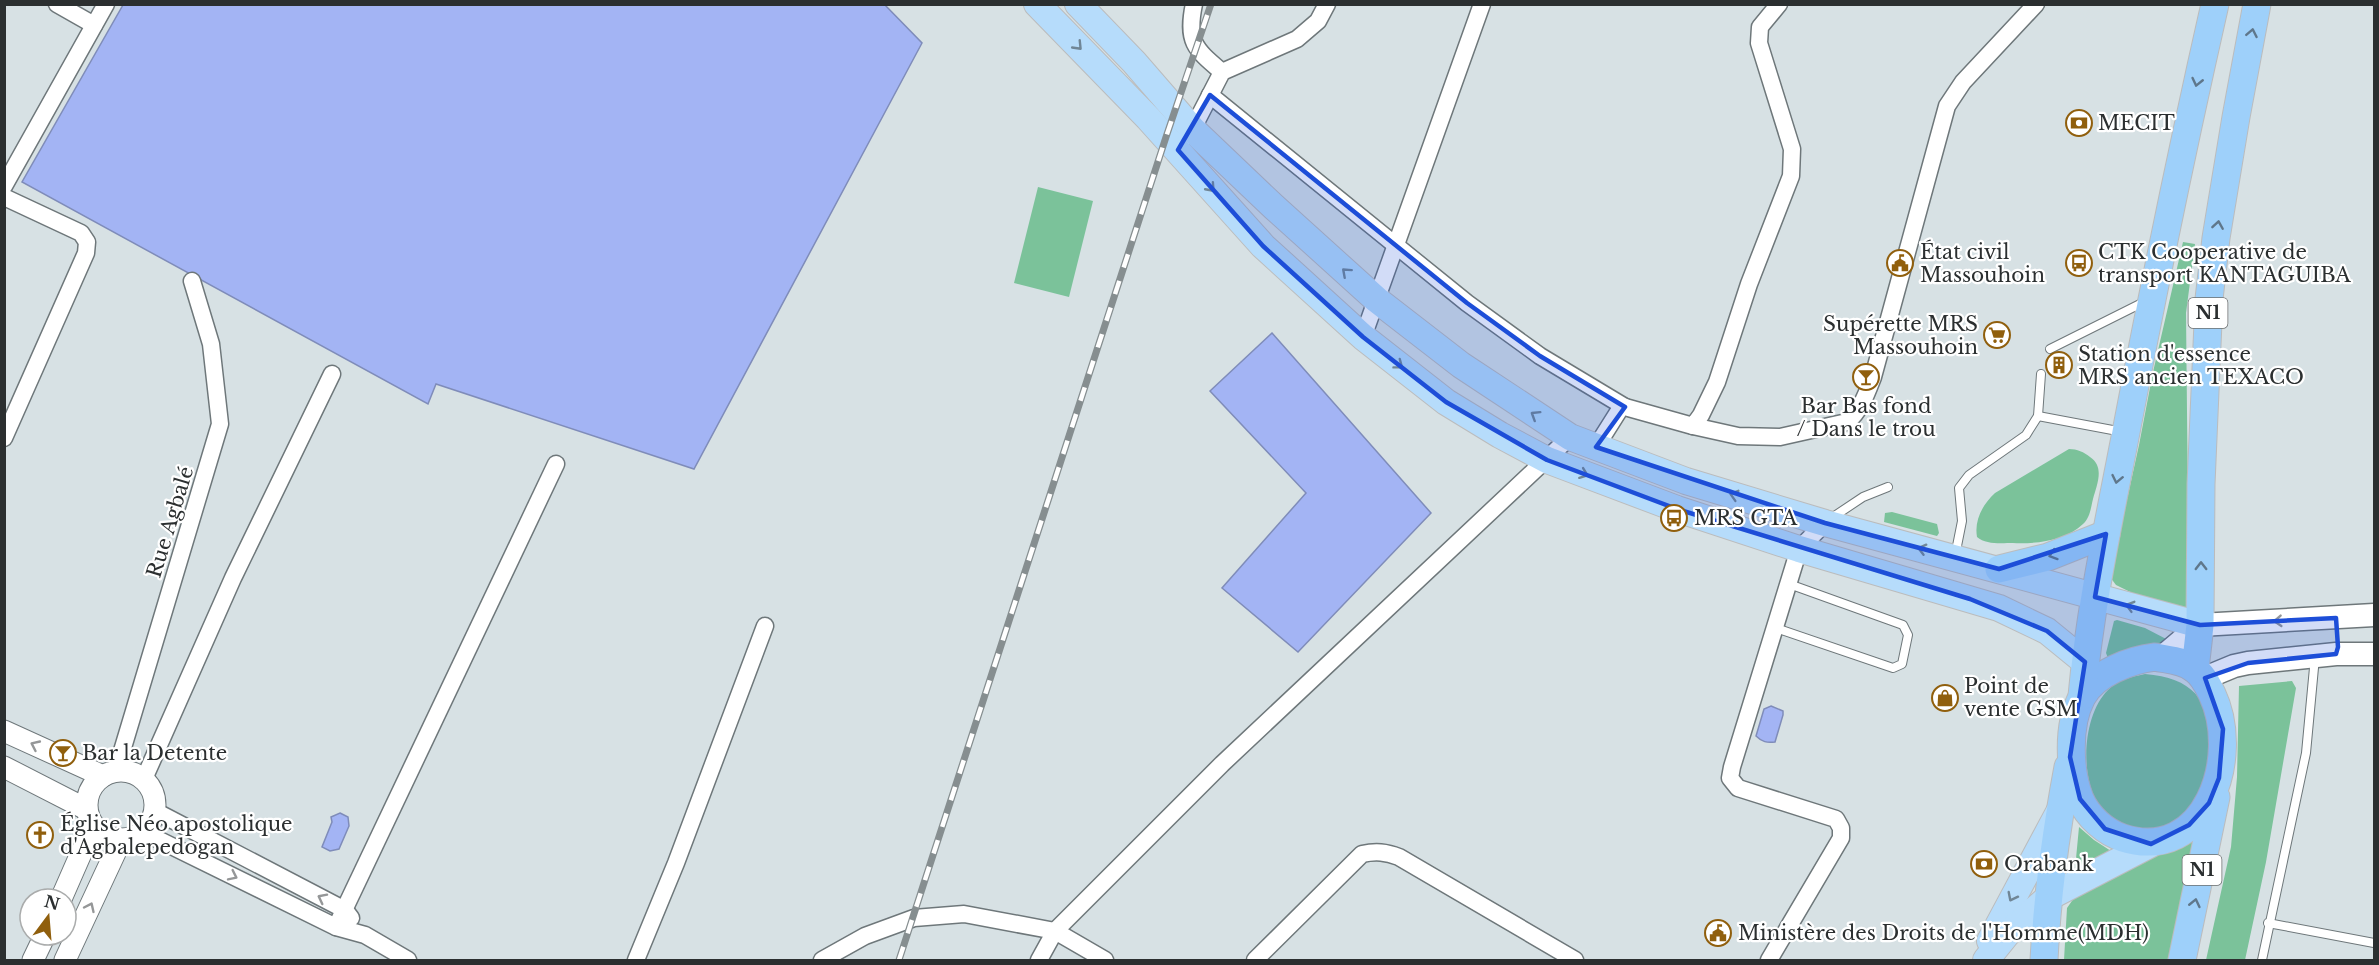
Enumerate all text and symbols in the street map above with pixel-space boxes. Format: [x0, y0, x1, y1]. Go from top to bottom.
one-way arrow [2245, 28, 2258, 38]
one-way arrow [1071, 40, 1082, 50]
one-way arrow [2192, 77, 2205, 87]
bank icon: MECIT [2064, 108, 2094, 138]
place label: MECIT [2098, 111, 2175, 135]
one-way arrow [1204, 182, 1215, 193]
one-way arrow [2212, 220, 2224, 230]
place label: État civil Massouhoin [1920, 239, 2045, 287]
place label: CTK Cooperative de transport KANTAGUIBA [2098, 240, 2351, 287]
public building icon: État civil Massouhoin [1885, 248, 1915, 278]
bus stop icon: CTK Cooperative de transport KANTAGUIBA [2064, 248, 2094, 278]
one-way arrow [1342, 268, 1353, 279]
road number: N1 [2188, 298, 2228, 328]
place label: Supérette MRS Massouhoin [1823, 312, 1978, 359]
supermarket icon: Supérette MRS Massouhoin [1982, 320, 2012, 350]
place label: Station d'essence MRS ancien TEXACO [2078, 342, 2304, 389]
building icon: Station d'essence MRS ancien TEXACO [2044, 350, 2074, 380]
one-way arrow [1392, 358, 1403, 369]
bar icon: Bar Bas fond / Dans le trou [1851, 362, 1881, 392]
place label: Bar Bas fond / Dans le trou [1796, 394, 1936, 441]
one-way arrow [1531, 410, 1541, 422]
street label: Rue Agbalé [142, 463, 198, 581]
one-way arrow [1578, 467, 1589, 479]
one-way arrow [2111, 474, 2124, 484]
one-way arrow [1729, 490, 1740, 503]
bus stop icon: MRS GTA [1659, 503, 1689, 533]
place label: MRS GTA [1694, 506, 1798, 530]
one-way arrow [1917, 544, 1927, 556]
one-way arrow [2048, 548, 2059, 560]
one-way arrow [2194, 562, 2207, 571]
one-way arrow [2125, 601, 2136, 613]
one-way arrow [2273, 614, 2282, 627]
place label: Point de vente GSM [1964, 674, 2078, 721]
shop icon: Point de vente GSM [1930, 683, 1960, 713]
bar icon: Bar la Detente [48, 738, 78, 768]
one-way arrow [30, 740, 41, 752]
place label: Bar la Detente [82, 741, 227, 765]
place label: Église Néo apostolique d'Agbalepedogan [60, 811, 293, 859]
church icon: Église Néo apostolique d'Agbalepedogan [25, 820, 55, 850]
bank icon: Orabank [1969, 849, 1999, 879]
place label: Orabank [2004, 852, 2094, 876]
road number: N1 [2182, 855, 2222, 885]
one-way arrow [227, 869, 238, 881]
north arrow [18, 887, 78, 947]
text: N [42, 891, 62, 914]
one-way arrow [2008, 891, 2020, 902]
one-way arrow [317, 894, 328, 905]
one-way arrow [2188, 899, 2201, 909]
one-way arrow [83, 903, 95, 914]
public building icon: Ministère des Droits de l'Homme(MDH) [1703, 918, 1733, 948]
place label: Ministère des Droits de l'Homme(MDH) [1738, 921, 2149, 945]

